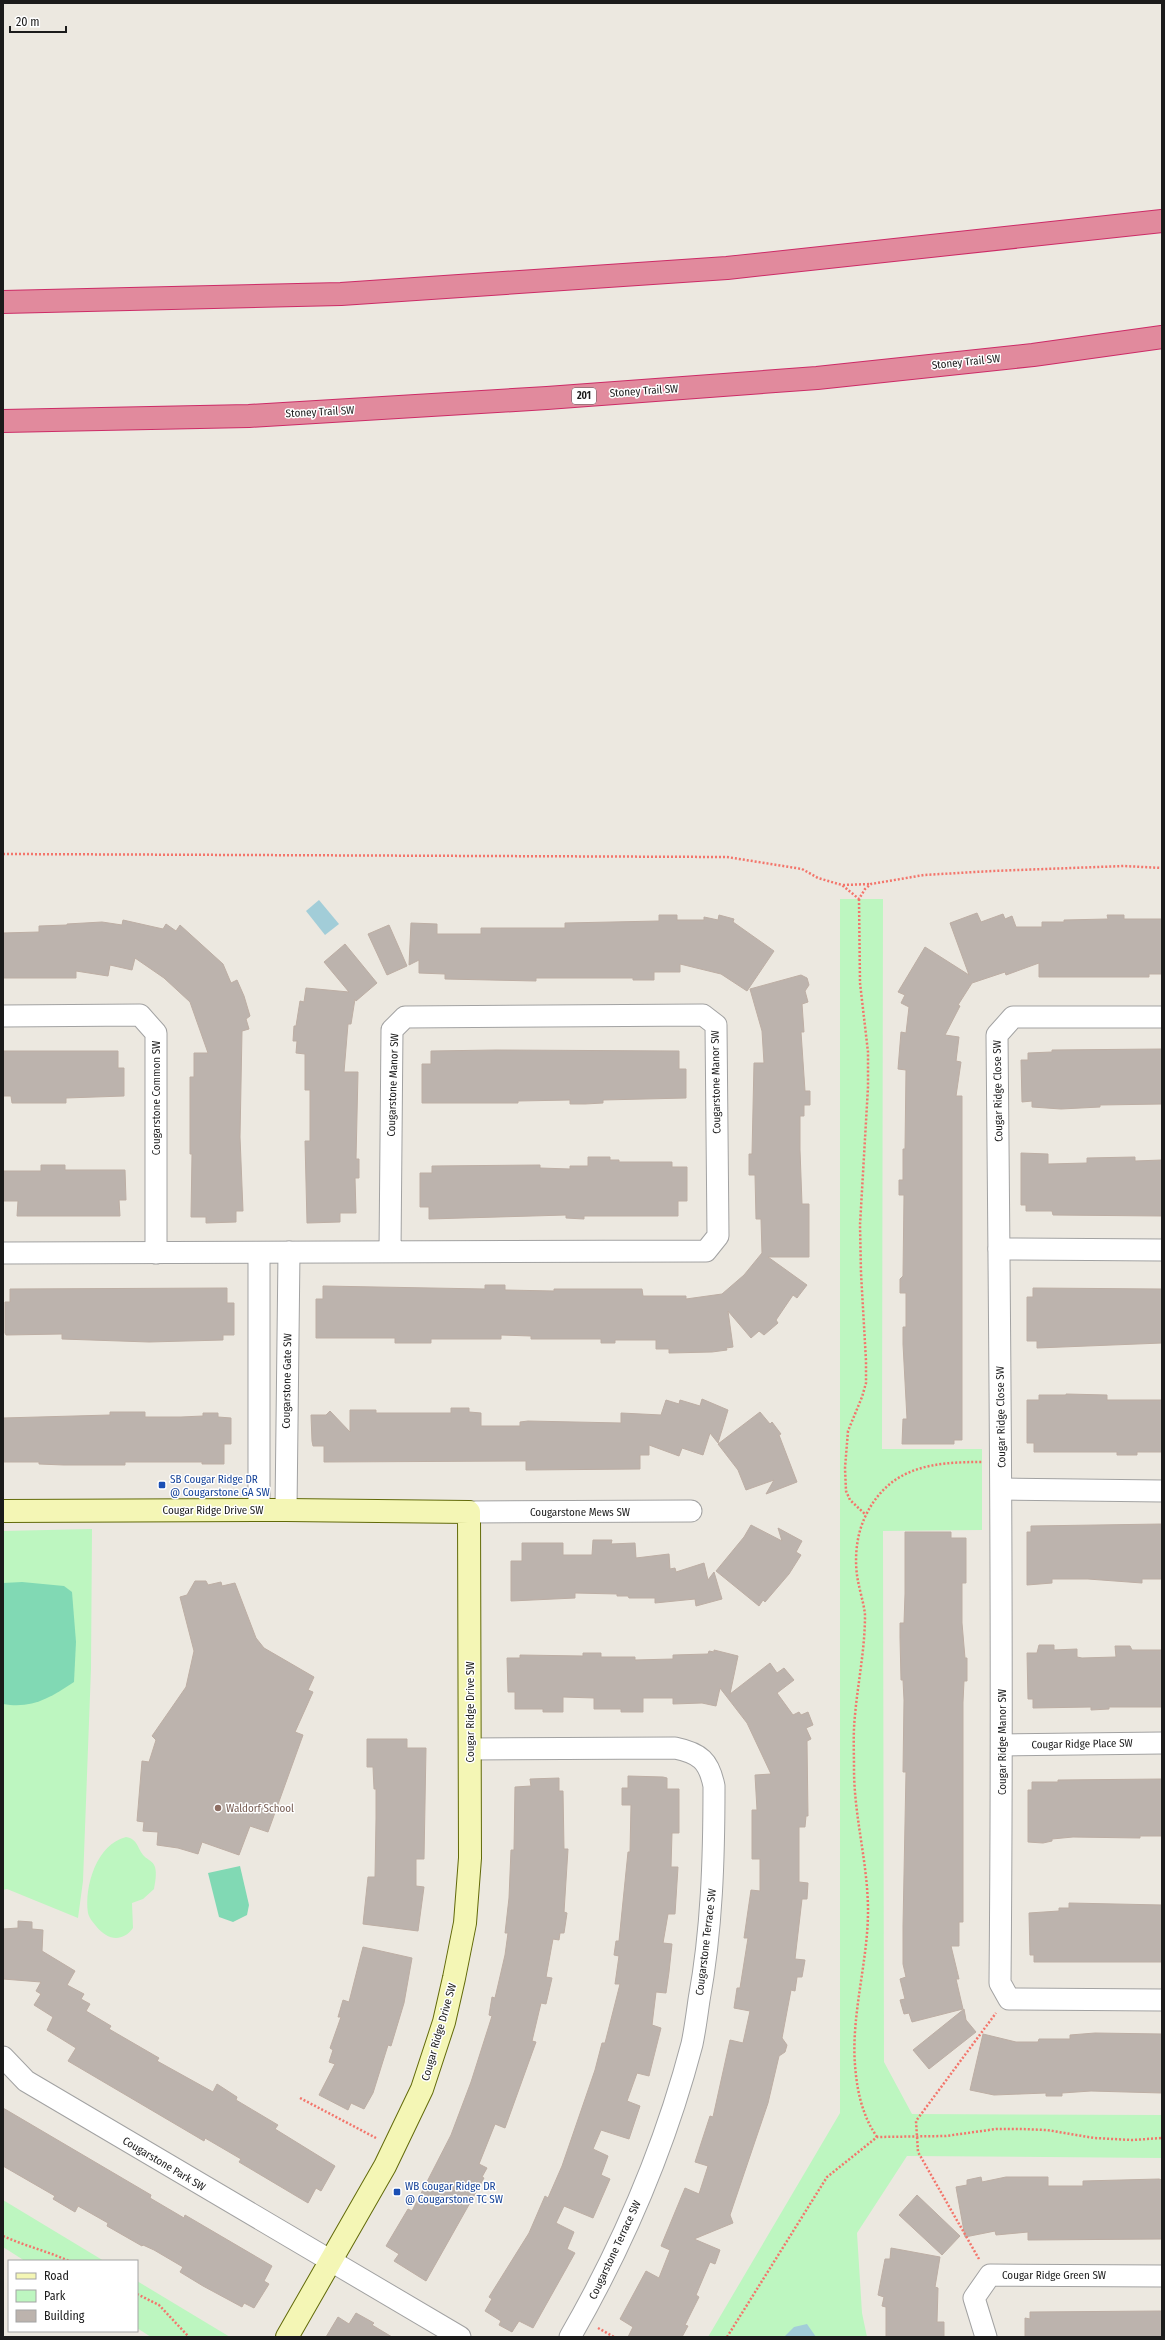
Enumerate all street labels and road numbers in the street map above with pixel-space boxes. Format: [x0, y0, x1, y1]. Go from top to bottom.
street label: Stoney Trail SW [931, 352, 1001, 372]
street label: Stoney Trail SW [609, 382, 679, 400]
road number: 201 [572, 388, 596, 404]
street label: Stoney Trail SW [285, 404, 355, 420]
street label: Cougarstone Manor SW [709, 1030, 723, 1134]
street label: Cougarstone Manor SW [385, 1033, 401, 1137]
street label: Cougar Ridge Close SW [991, 1040, 1005, 1142]
street label: Cougarstone Common SW [150, 1041, 163, 1155]
street label: Cougarstone Gate SW [280, 1333, 294, 1429]
street label: Cougar Ridge Close SW [994, 1366, 1008, 1468]
street label: Cougar Ridge Drive SW [163, 1504, 263, 1517]
street label: Cougarstone Mews SW [530, 1506, 630, 1519]
street label: Cougar Ridge Drive SW [464, 1662, 477, 1762]
street label: Cougar Ridge Manor SW [996, 1689, 1009, 1795]
street label: Cougar Ridge Place SW [1031, 1737, 1133, 1751]
street label: Cougarstone Terrace SW [693, 1888, 719, 1996]
street label: Cougar Ridge Drive SW [419, 1982, 459, 2082]
street label: Cougarstone Park SW [120, 2134, 208, 2194]
street label: Cougarstone Terrace SW [586, 2199, 644, 2301]
street label: Cougar Ridge Green SW [1002, 2269, 1106, 2282]

